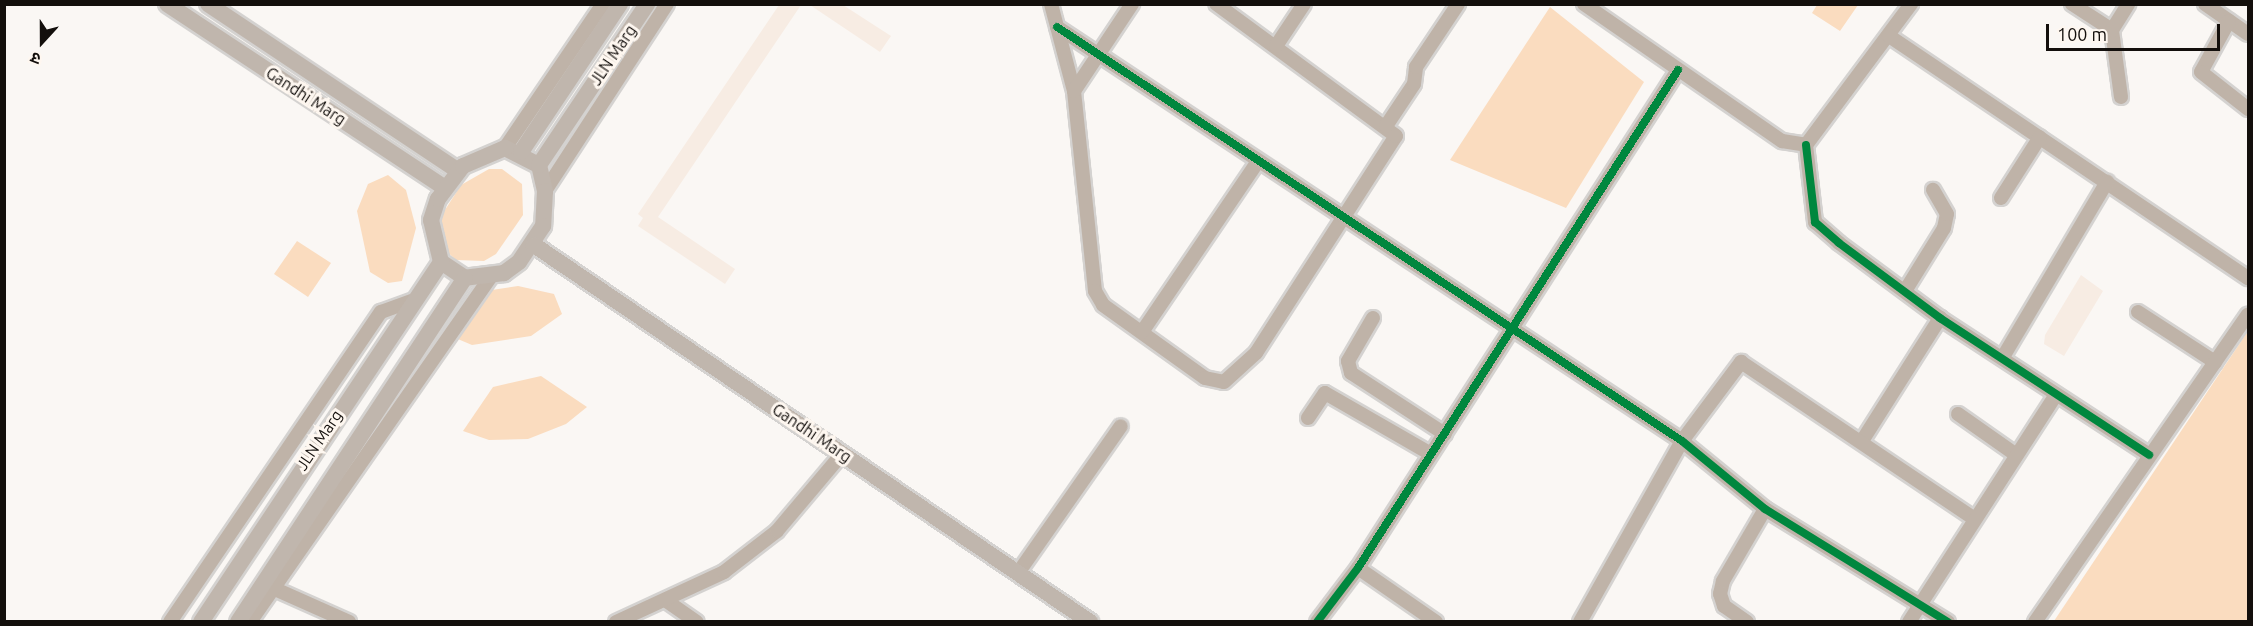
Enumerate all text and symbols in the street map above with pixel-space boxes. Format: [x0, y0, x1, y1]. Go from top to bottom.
north arrow [12, 12, 72, 72]
scale bar [2049, 12, 2223, 50]
street label: JLN Marg [586, 21, 640, 89]
text: 100 m [2057, 24, 2107, 44]
text: उ [28, 49, 43, 69]
street label: Gandhi Marg [262, 63, 350, 129]
street label: Gandhi Marg [769, 399, 855, 467]
street label: JLN Marg [292, 406, 346, 474]

